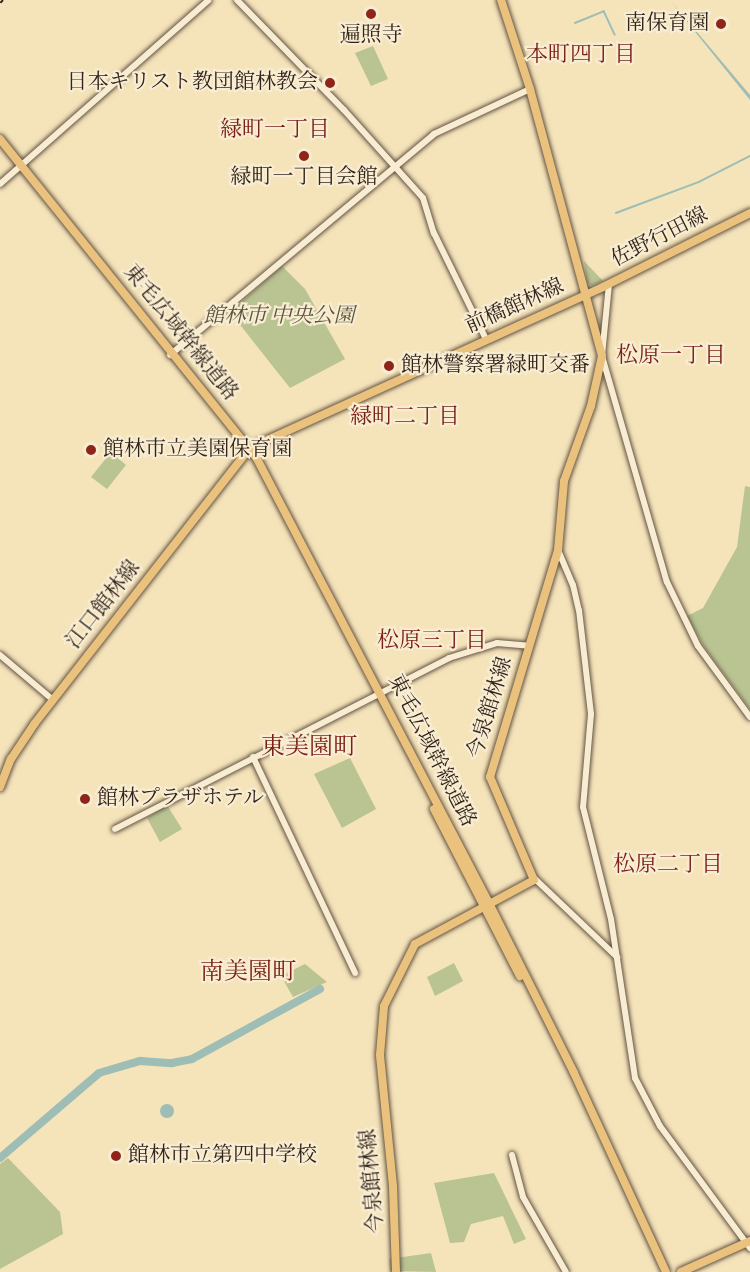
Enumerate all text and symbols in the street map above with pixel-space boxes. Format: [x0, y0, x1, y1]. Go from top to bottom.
marker: 遍照寺 [364, 7, 378, 21]
place label: 南保育園 [625, 11, 709, 37]
marker: 南保育園 [714, 17, 728, 31]
place label: 遍照寺 [340, 23, 402, 49]
district label: 本町四丁目 [526, 43, 636, 69]
place label: 日本キリスト教団館林教会 [66, 70, 318, 96]
marker: 日本キリスト教団館林教会 [323, 76, 337, 90]
district label: 緑町一丁目 [220, 118, 330, 144]
marker: 緑町一丁目会館 [297, 149, 311, 163]
place label: 緑町一丁目会館 [231, 165, 377, 191]
street label: 佐野行田線 [608, 203, 712, 273]
street label: 東毛広域幹線道路 [117, 260, 243, 406]
street label: 前橋館林線 [462, 274, 568, 340]
park label: 館林市 中央公園 [204, 304, 354, 330]
district label: 松原一丁目 [616, 344, 726, 370]
place label: 館林警察署緑町交番 [401, 353, 590, 379]
marker: 館林警察署緑町交番 [382, 359, 396, 373]
district label: 緑町二丁目 [350, 405, 460, 431]
place label: 館林市立美園保育園 [103, 437, 292, 463]
marker: 館林市立美園保育園 [84, 443, 98, 457]
street label: 江口館林線 [62, 556, 146, 654]
district label: 松原三丁目 [377, 629, 487, 655]
street label: 今泉館林線 [464, 654, 518, 762]
street label: 東毛広域幹線道路 [382, 670, 480, 832]
district label: 東美園町 [261, 735, 357, 763]
place label: 館林プラザホテル [97, 786, 265, 812]
marker: 館林プラザホテル [78, 792, 92, 806]
district label: 松原二丁目 [613, 853, 723, 879]
district label: 南美園町 [200, 960, 296, 988]
street label: 今泉館林線 [356, 1128, 390, 1234]
place label: 館林市立第四中学校 [128, 1143, 317, 1169]
marker: 館林市立第四中学校 [109, 1149, 123, 1163]

